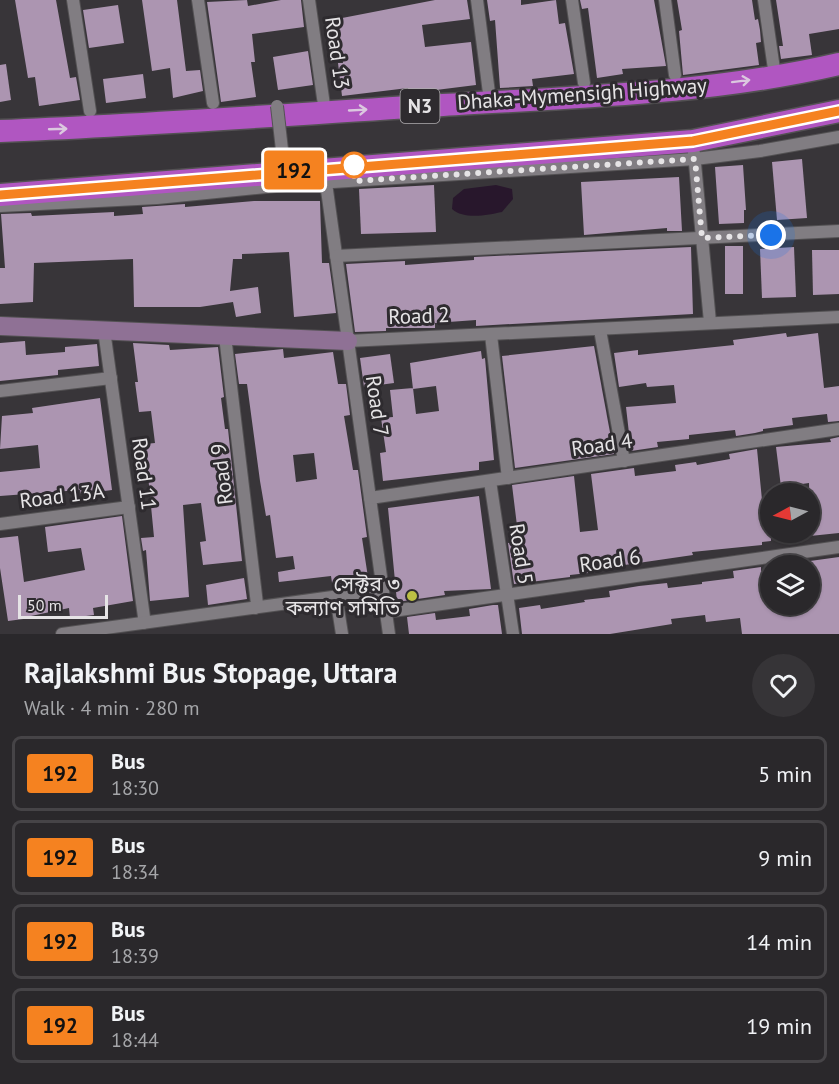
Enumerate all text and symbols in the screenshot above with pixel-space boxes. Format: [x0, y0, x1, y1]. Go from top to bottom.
street label: Road 13 [319, 15, 356, 91]
street label: Dhaka-Mymensigh Highway [456, 71, 708, 116]
one-way arrow [730, 75, 750, 86]
road number: N3 [400, 89, 440, 123]
one-way arrow [347, 104, 367, 115]
one-way arrow [48, 123, 68, 134]
line badge: 192 [260, 150, 328, 190]
unlabelled marker [341, 152, 367, 178]
text: 192 [276, 157, 312, 184]
your location [756, 220, 786, 250]
street label: Road 2 [388, 301, 450, 330]
street label: Road 7 [360, 374, 395, 438]
street label: Road 4 [570, 427, 634, 462]
street label: Road 11 [126, 436, 163, 512]
street label: Road 9 [204, 442, 239, 506]
street label: Road 13A [18, 477, 107, 514]
north arrow [760, 483, 820, 543]
map controls [760, 483, 820, 615]
street label: Road 5 [503, 521, 540, 586]
street label: Road 6 [578, 543, 642, 578]
button: layers [760, 555, 820, 615]
place label: সেক্টর ৩ কল্যাণ সমিতি [285, 570, 401, 621]
marker: সেক্টর ৩ কল্যাণ সমিতি [405, 589, 419, 603]
scale bar [18, 592, 108, 620]
text: 50 m [27, 595, 62, 615]
text: Rajlakshmi Bus Stopage, Uttara [24, 654, 397, 691]
button: heart [752, 654, 815, 717]
text: Walk · 4 min · 280 m [24, 695, 200, 721]
text: Bus [111, 747, 145, 775]
text: 192 [42, 760, 78, 787]
text: 5 min [758, 760, 812, 788]
text: 18:30 [111, 775, 159, 801]
text: Bus [111, 831, 145, 859]
text: 192 [42, 844, 78, 871]
text: 9 min [758, 844, 812, 872]
text: 18:34 [111, 859, 159, 885]
text: Bus [111, 915, 145, 943]
text: 192 [42, 928, 78, 955]
text: 14 min [746, 928, 812, 956]
text: 18:39 [111, 943, 159, 969]
text: Bus [111, 999, 145, 1027]
text: 192 [42, 1012, 78, 1039]
text: 19 min [746, 1012, 812, 1040]
text: 18:44 [111, 1027, 159, 1053]

